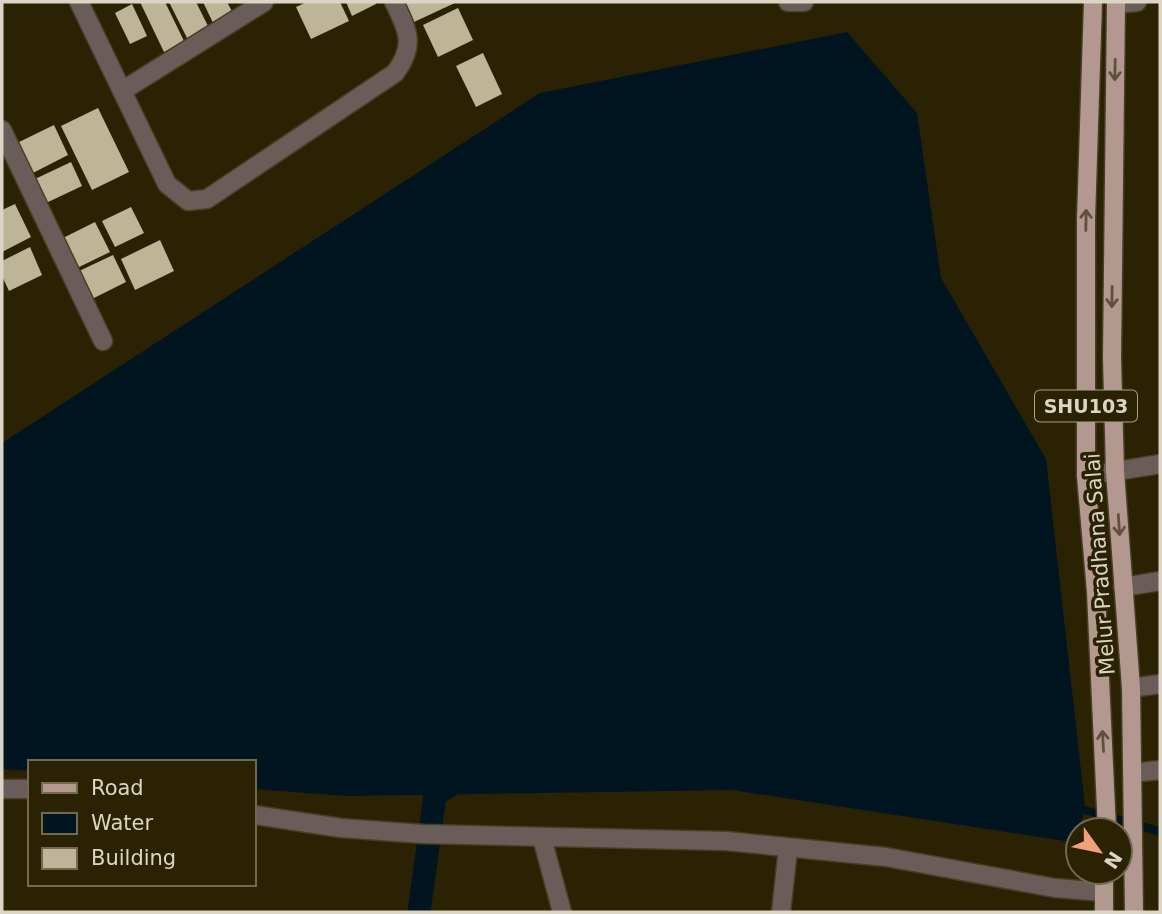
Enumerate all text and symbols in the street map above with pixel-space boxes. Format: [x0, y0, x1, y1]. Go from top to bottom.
one-way arrow [1108, 58, 1122, 81]
one-way arrow [1079, 209, 1093, 232]
one-way arrow [1106, 286, 1119, 309]
road number: SHU103 [1035, 390, 1137, 422]
street label: Melur Pradhana Salai [1080, 452, 1120, 676]
one-way arrow [1112, 513, 1125, 536]
one-way arrow [1097, 730, 1110, 753]
legend [28, 760, 256, 886]
text: Road [91, 776, 144, 800]
text: Water [91, 811, 153, 835]
north arrow [1064, 816, 1134, 886]
text: Building [91, 846, 176, 870]
text: N [1100, 848, 1127, 873]

